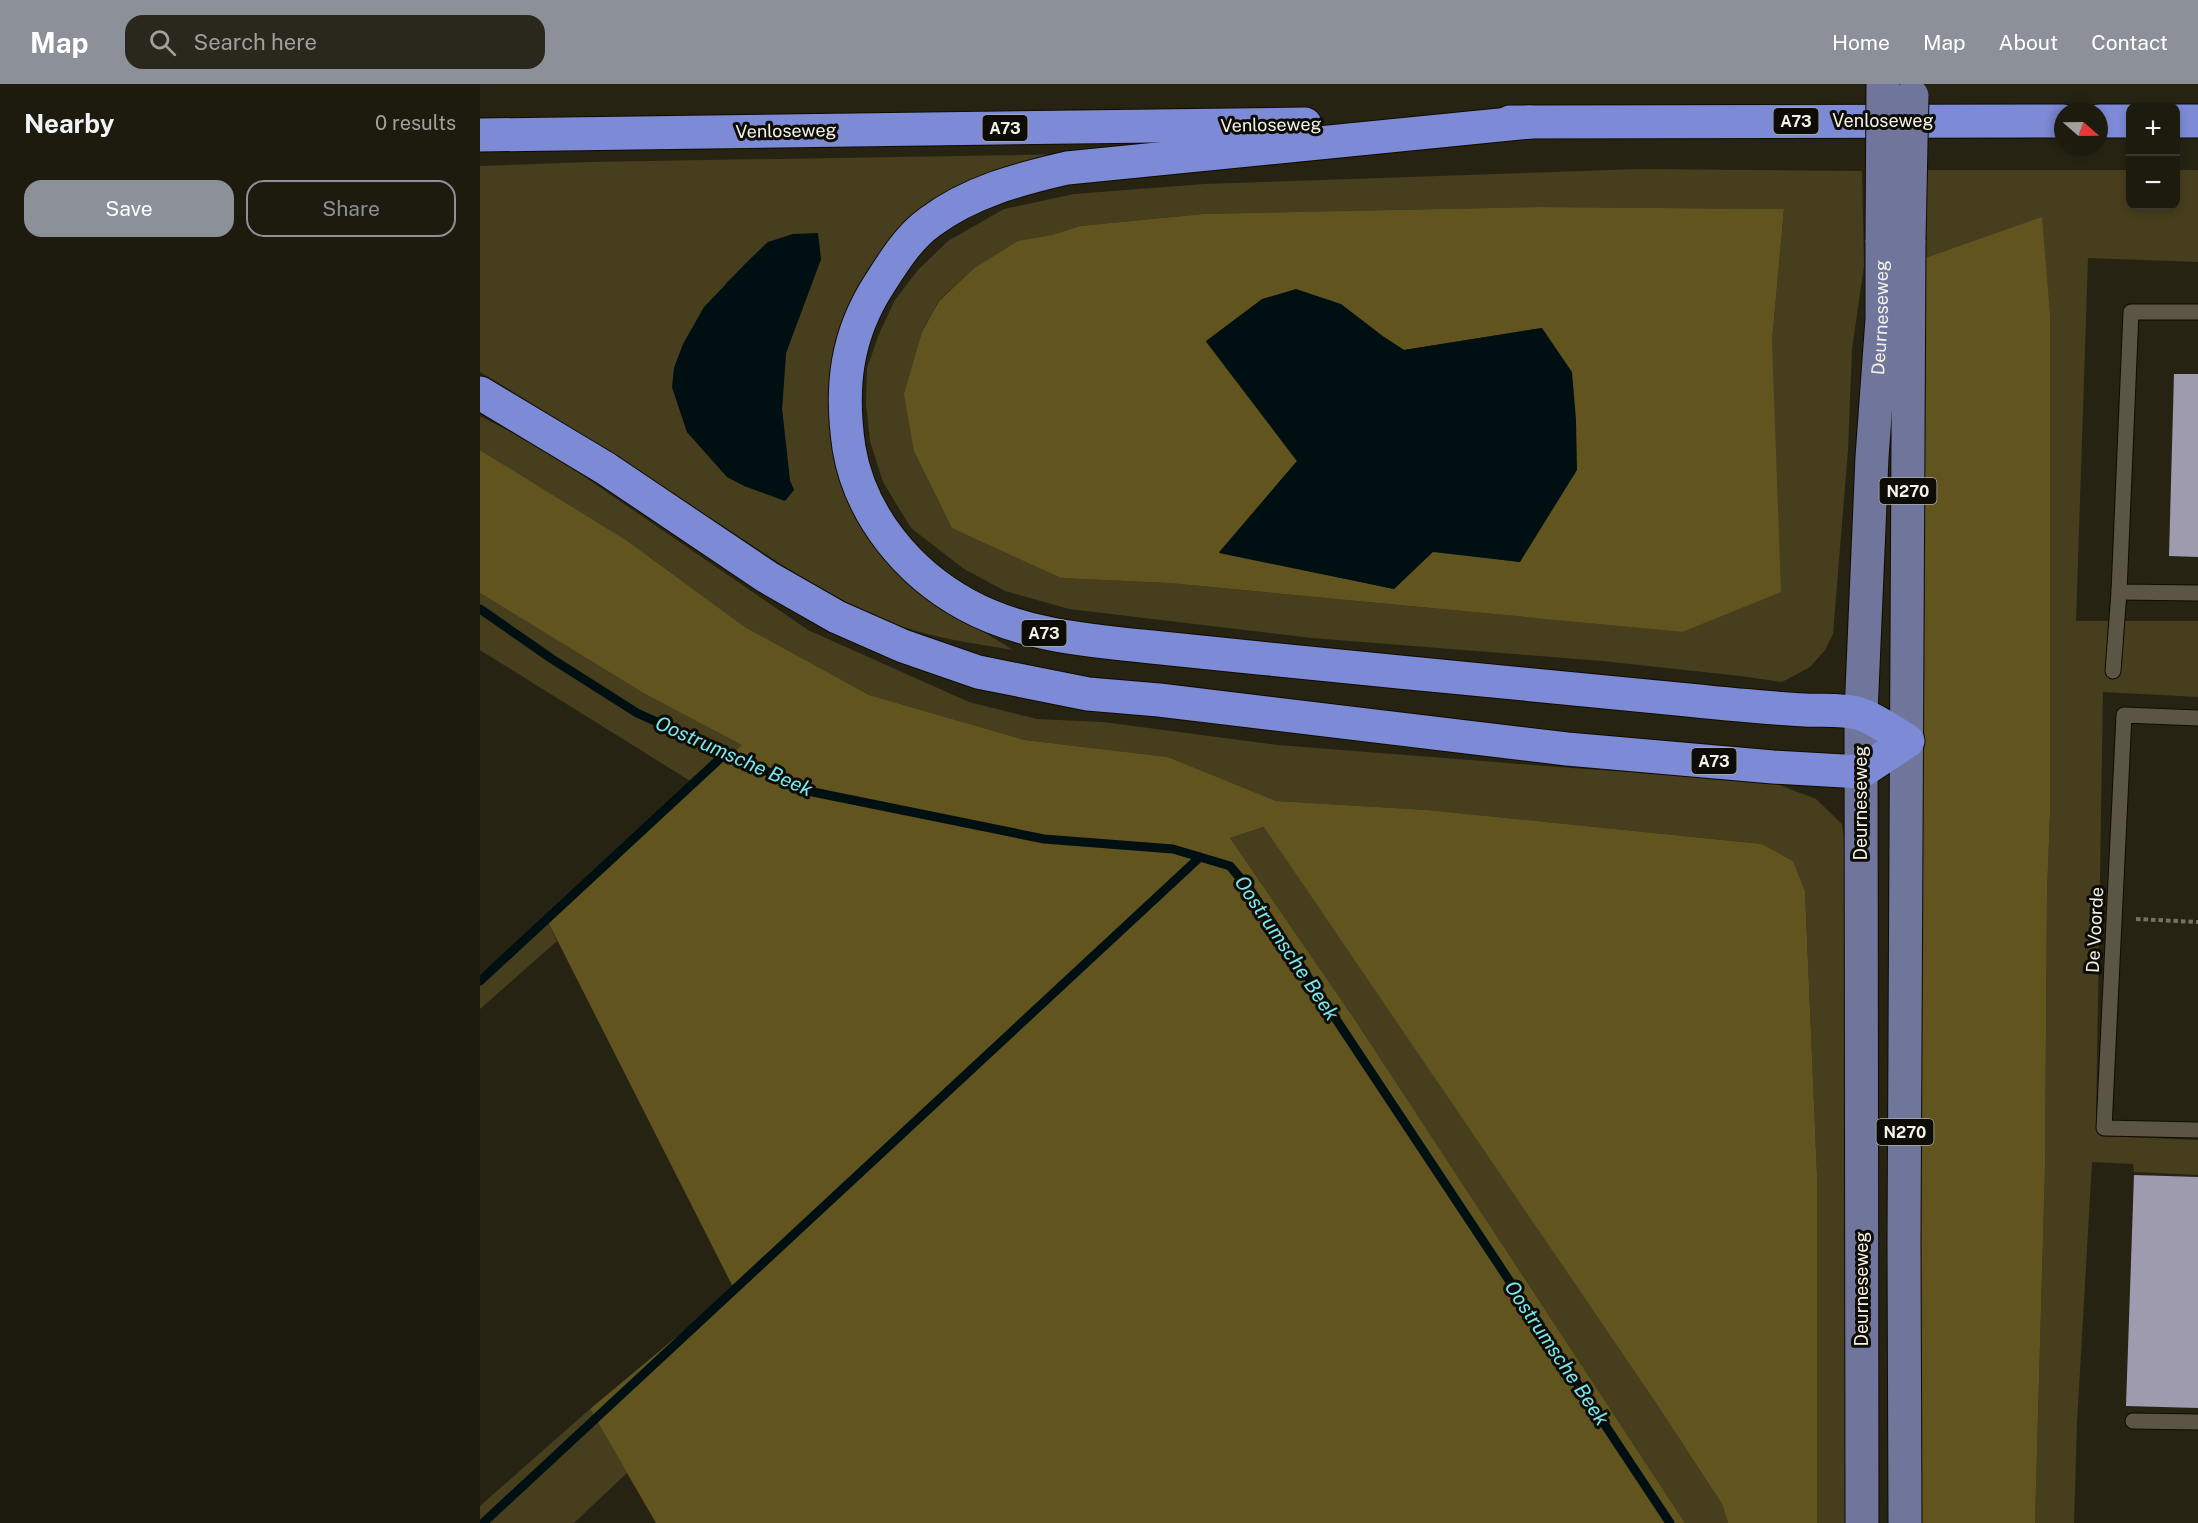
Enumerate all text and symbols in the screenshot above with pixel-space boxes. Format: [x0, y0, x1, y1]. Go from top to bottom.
search box [125, 15, 545, 69]
text: Map [30, 26, 89, 59]
icon: search [146, 26, 179, 59]
text: Search here [194, 29, 317, 55]
text: Home [1832, 30, 1890, 55]
text: Map [1923, 30, 1966, 55]
text: About [1999, 30, 2058, 55]
text: Contact [2091, 30, 2168, 55]
north arrow [2054, 102, 2108, 156]
map controls [2126, 102, 2180, 210]
button: + [2126, 102, 2180, 156]
text: Nearby [24, 108, 114, 139]
road number: A73 [1774, 108, 1818, 134]
street label: Venloseweg [1832, 110, 1934, 131]
text: 0 results [375, 111, 456, 135]
street label: Venloseweg [1220, 113, 1322, 136]
road number: A73 [982, 115, 1028, 141]
street label: Venloseweg [735, 119, 837, 142]
button: − [2126, 156, 2180, 210]
button: Save [24, 180, 234, 237]
button: Share [246, 180, 456, 237]
street label: Deurneseweg [1867, 260, 1892, 376]
road number: N270 [1880, 478, 1936, 504]
road number: A73 [1022, 620, 1066, 646]
water label: Oostrumsche Beek [652, 711, 817, 802]
street label: Deurneseweg [1850, 745, 1871, 861]
road number: A73 [1692, 748, 1736, 774]
water label: Oostrumsche Beek [1230, 871, 1344, 1025]
street label: De Voorde [2082, 886, 2107, 973]
road number: N270 [1876, 1119, 1934, 1145]
street label: Deurneseweg [1851, 1231, 1872, 1347]
water label: Oostrumsche Beek [1500, 1276, 1614, 1430]

